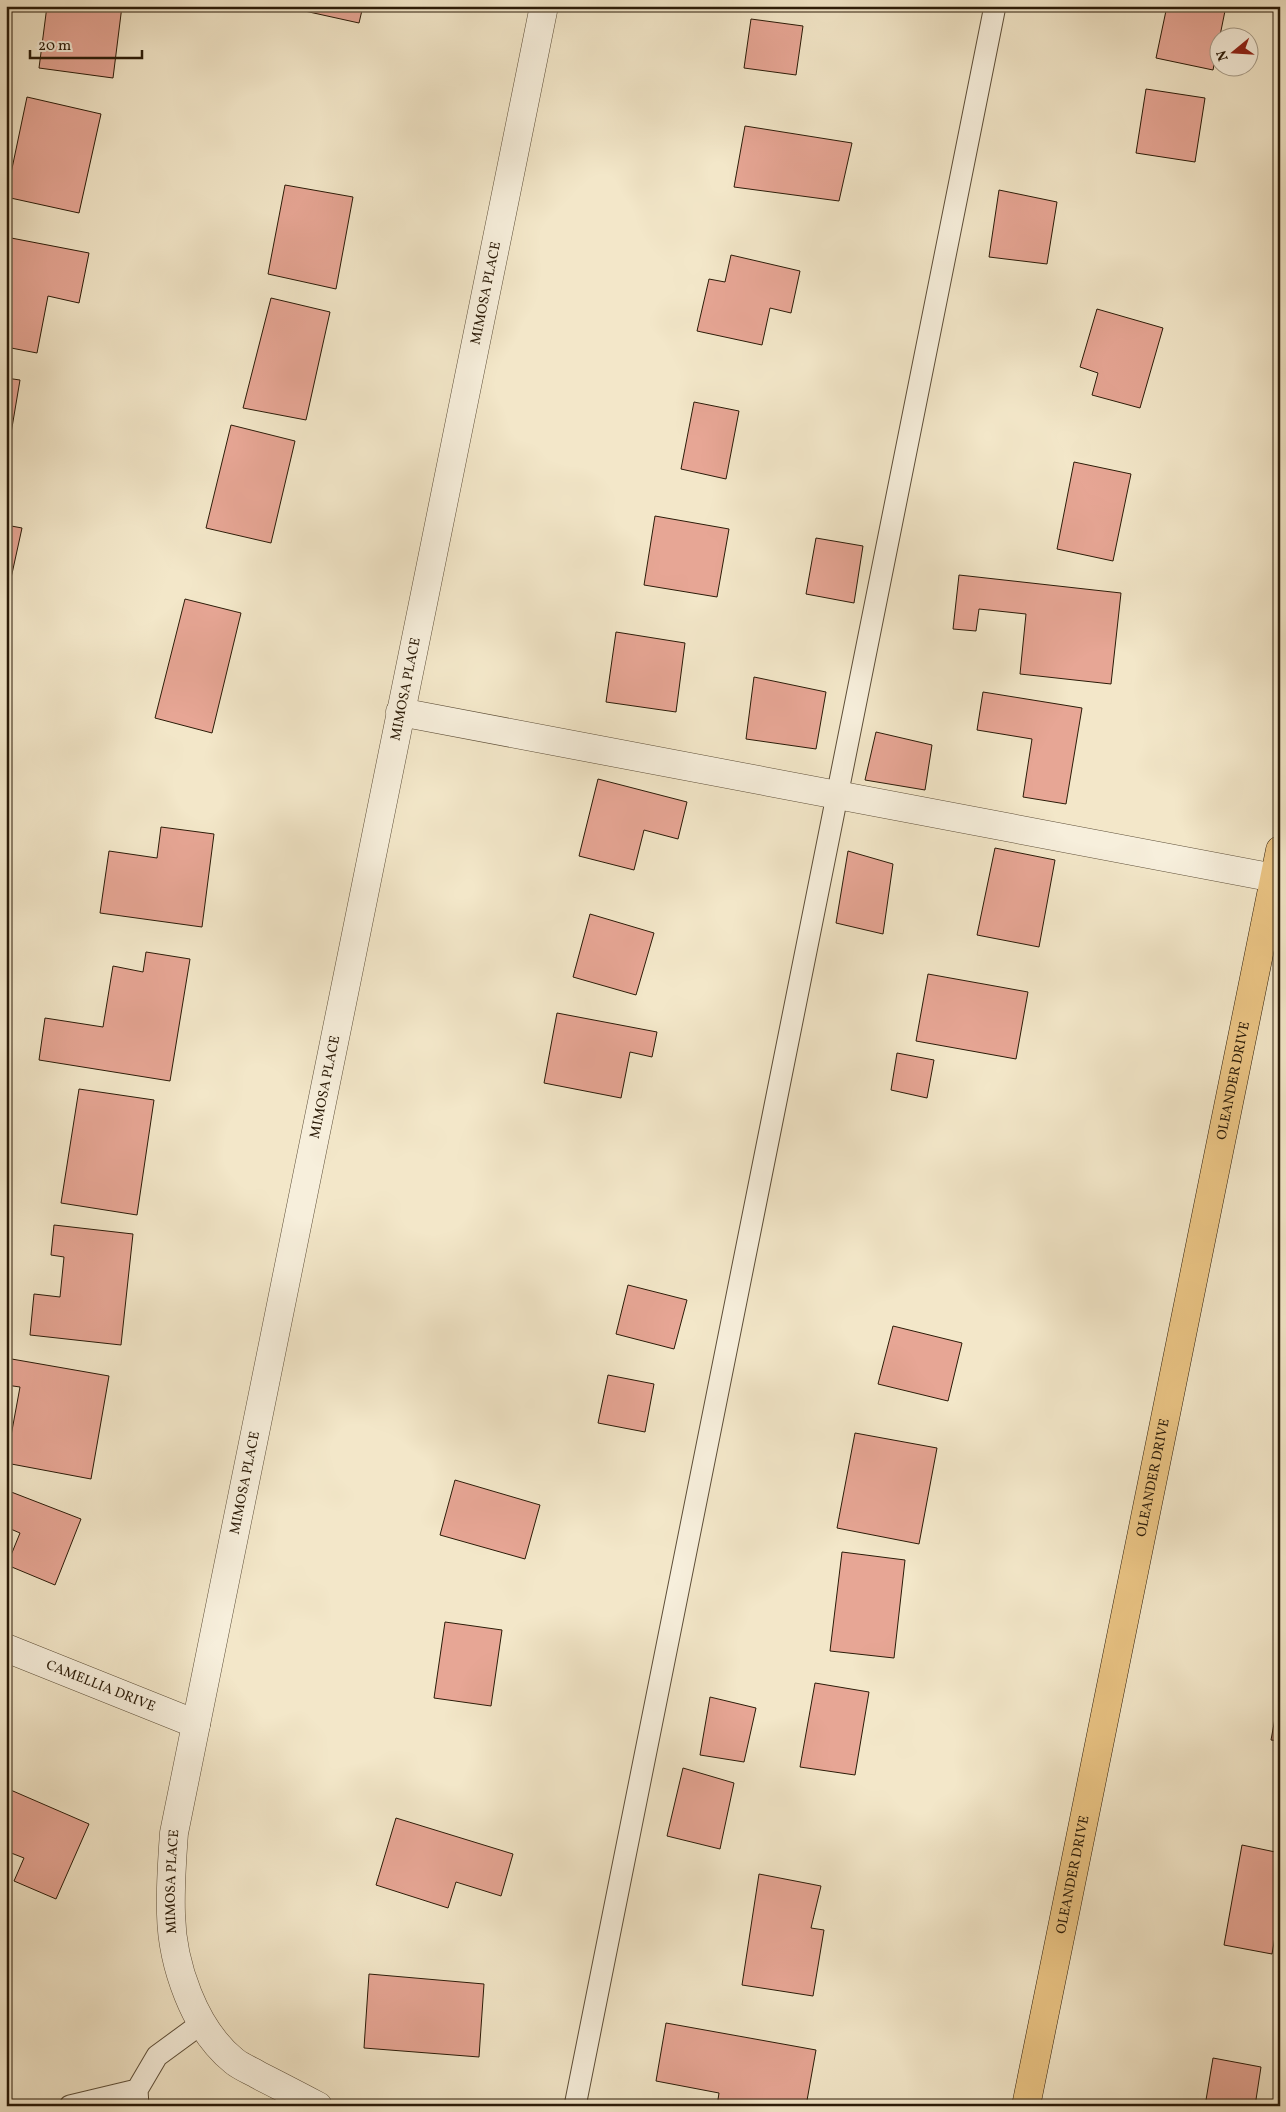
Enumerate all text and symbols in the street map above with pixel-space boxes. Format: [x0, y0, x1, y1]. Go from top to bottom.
scale bar [30, 28, 142, 60]
north arrow [1208, 28, 1258, 78]
text: 20 m [38, 36, 71, 57]
text: N [1212, 48, 1234, 63]
street label: MIMOSA PLACE [466, 240, 506, 346]
street label: MIMOSA PLACE [386, 636, 425, 742]
street label: OLEANDER DRIVE [1212, 1020, 1255, 1142]
street label: MIMOSA PLACE [305, 1034, 345, 1140]
street label: OLEANDER DRIVE [1132, 1417, 1174, 1539]
street label: MIMOSA PLACE [225, 1430, 265, 1536]
street label: CAMELLIA DRIVE [43, 1655, 158, 1716]
street label: OLEANDER DRIVE [1052, 1814, 1094, 1936]
street label: MIMOSA PLACE [161, 1829, 184, 1935]

